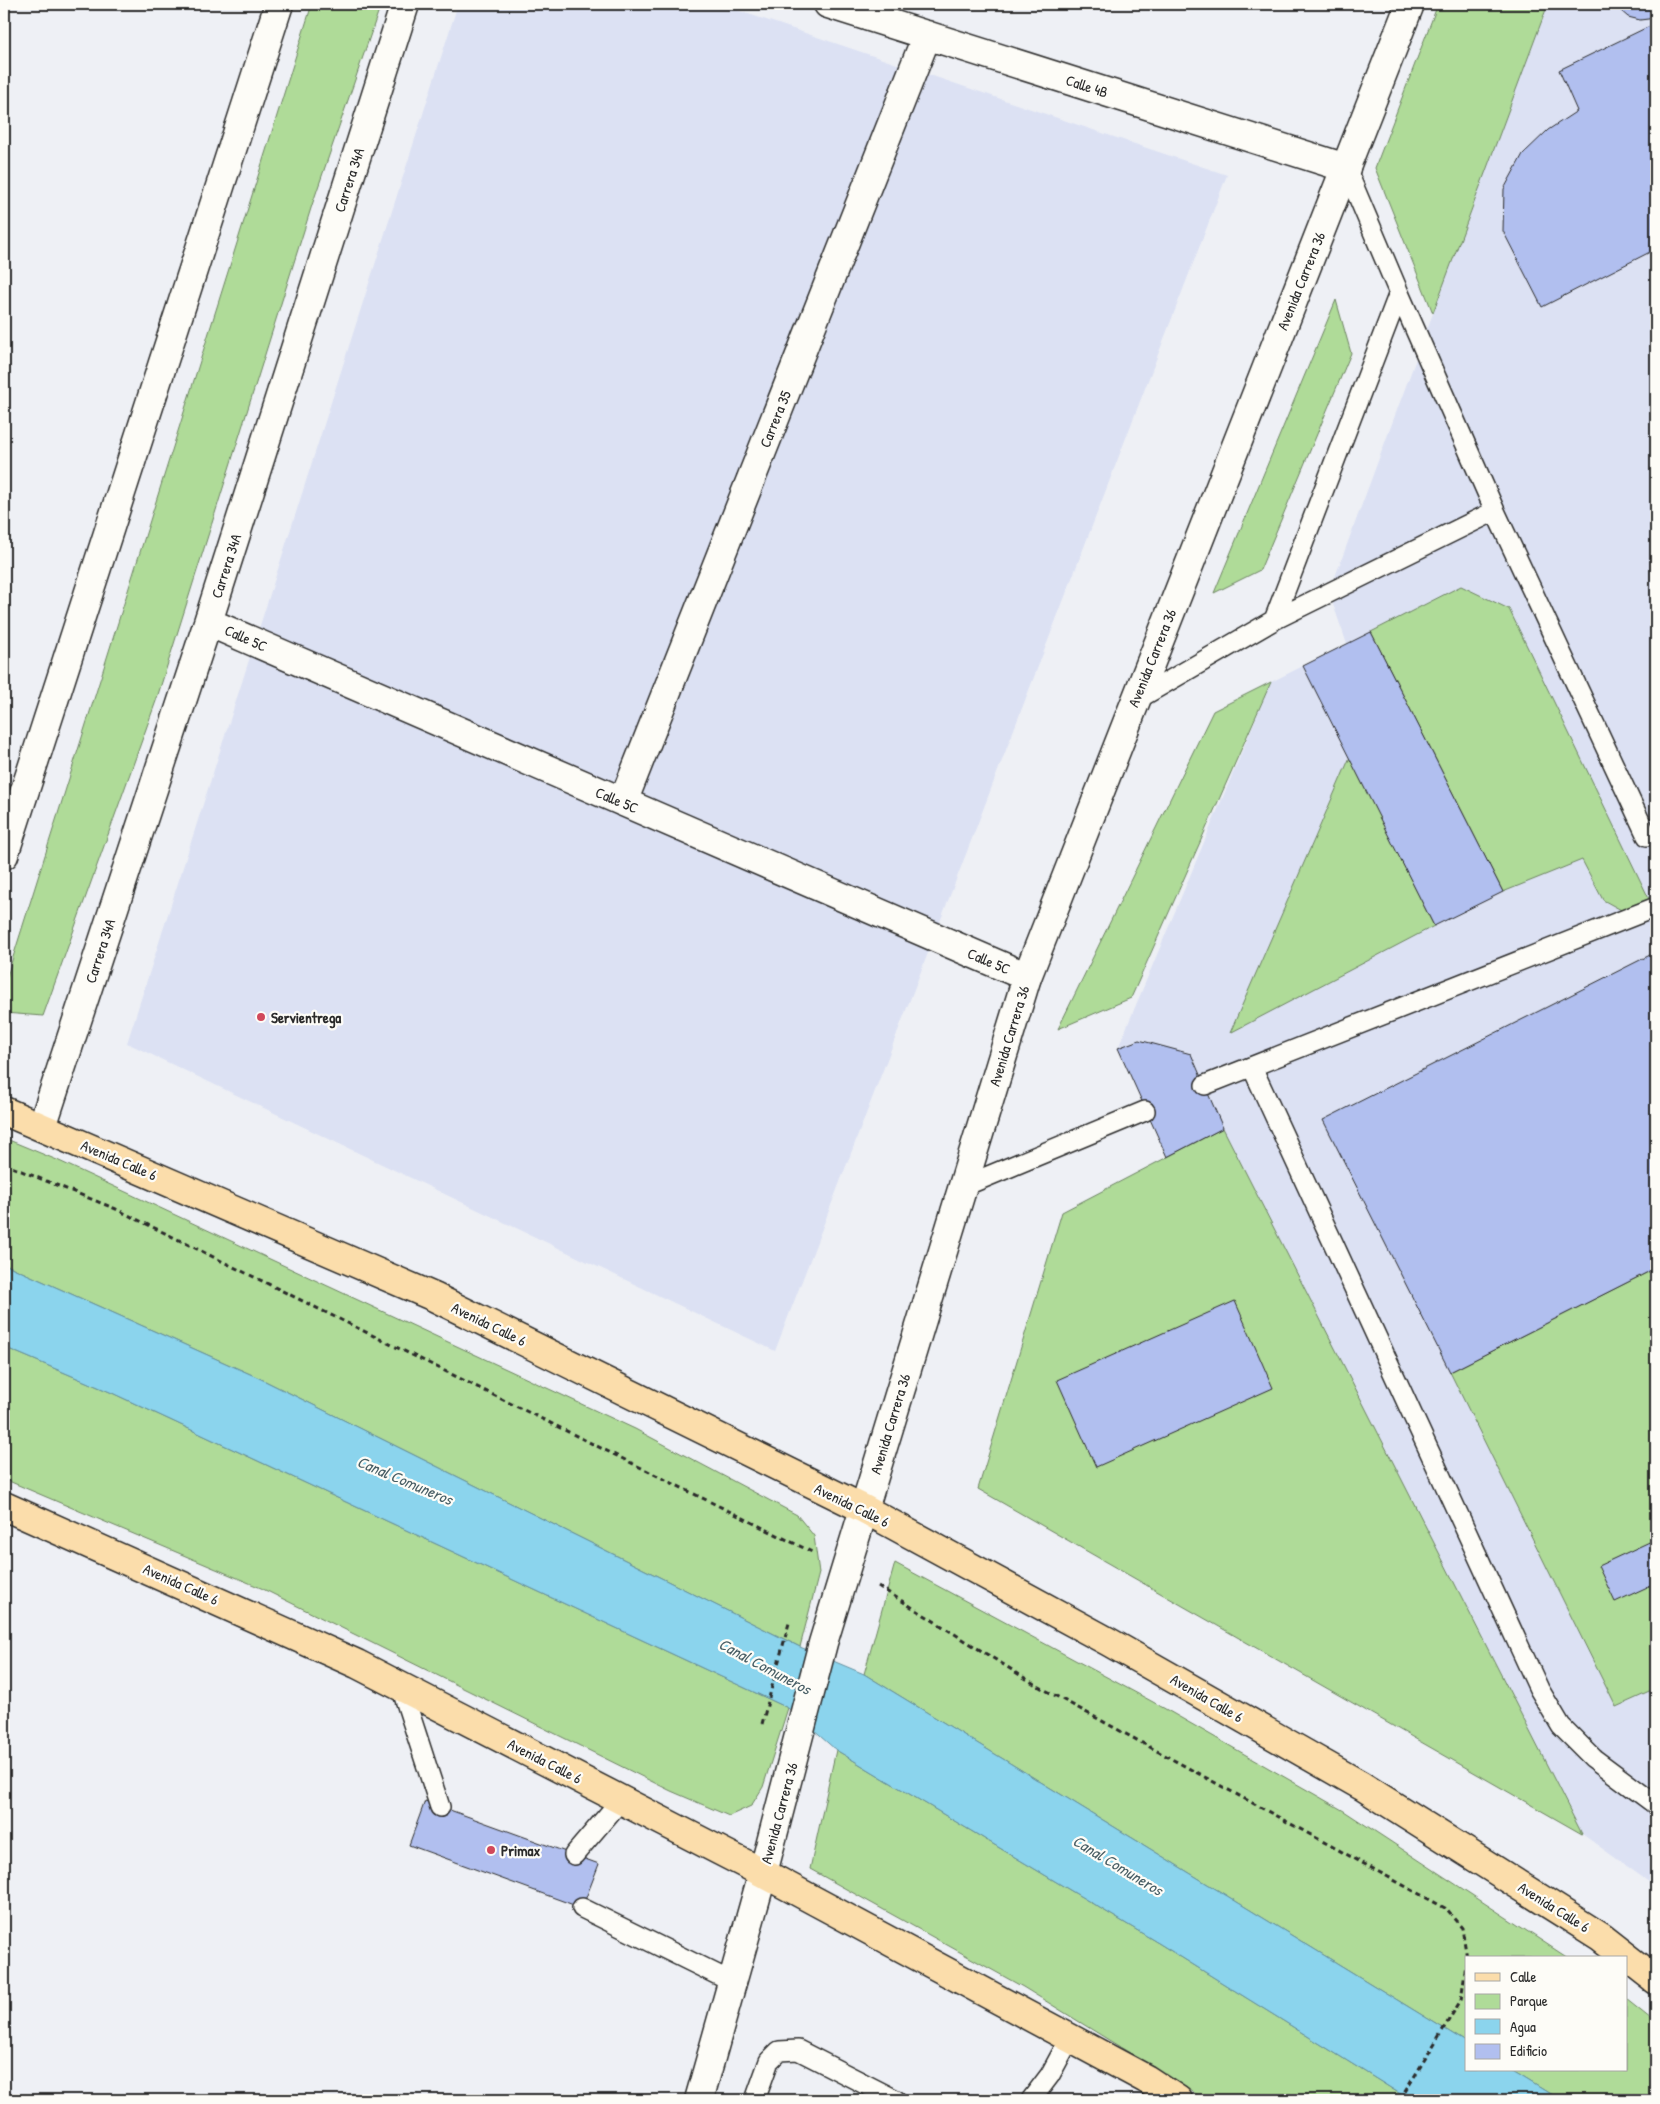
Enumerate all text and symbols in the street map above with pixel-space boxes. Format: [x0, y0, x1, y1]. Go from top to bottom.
street label: Calle 4B [1063, 69, 1111, 103]
street label: Carrera 34A [329, 145, 369, 215]
street label: Avenida Carrera 36 [1272, 229, 1330, 333]
street label: Carrera 35 [754, 387, 796, 451]
street label: Carrera 34A [206, 531, 246, 601]
street label: Avenida Carrera 36 [1123, 606, 1181, 710]
street label: Calle 5C [221, 619, 271, 657]
street label: Calle 5C [592, 782, 642, 818]
street label: Carrera 34A [80, 916, 120, 986]
street label: Calle 5C [964, 943, 1014, 979]
street label: Avenida Carrera 36 [984, 983, 1034, 1089]
place label: Servientrega [271, 1007, 341, 1029]
marker: Servientrega [255, 1011, 267, 1023]
street label: Avenida Calle 6 [78, 1135, 160, 1185]
street label: Avenida Calle 6 [448, 1297, 530, 1351]
street label: Avenida Carrera 36 [865, 1371, 915, 1477]
water label: Canal Comuneros [354, 1450, 458, 1511]
street label: Avenida Calle 6 [811, 1478, 893, 1532]
street label: Avenida Calle 6 [140, 1558, 222, 1610]
water label: Canal Comuneros [715, 1632, 817, 1700]
street label: Avenida Calle 6 [1167, 1669, 1247, 1727]
street label: Avenida Calle 6 [504, 1733, 586, 1789]
street label: Avenida Carrera 36 [755, 1760, 803, 1866]
water label: Canal Comuneros [1069, 1829, 1169, 1901]
place label: Primax [501, 1840, 540, 1861]
marker: Primax [485, 1844, 497, 1856]
street label: Avenida Calle 6 [1514, 1877, 1594, 1937]
legend [1465, 1956, 1628, 2072]
text: Calle [1510, 1966, 1537, 1987]
text: Parque [1510, 1990, 1548, 2011]
text: Agua [1510, 2016, 1536, 2037]
text: Edificio [1510, 2040, 1547, 2061]

